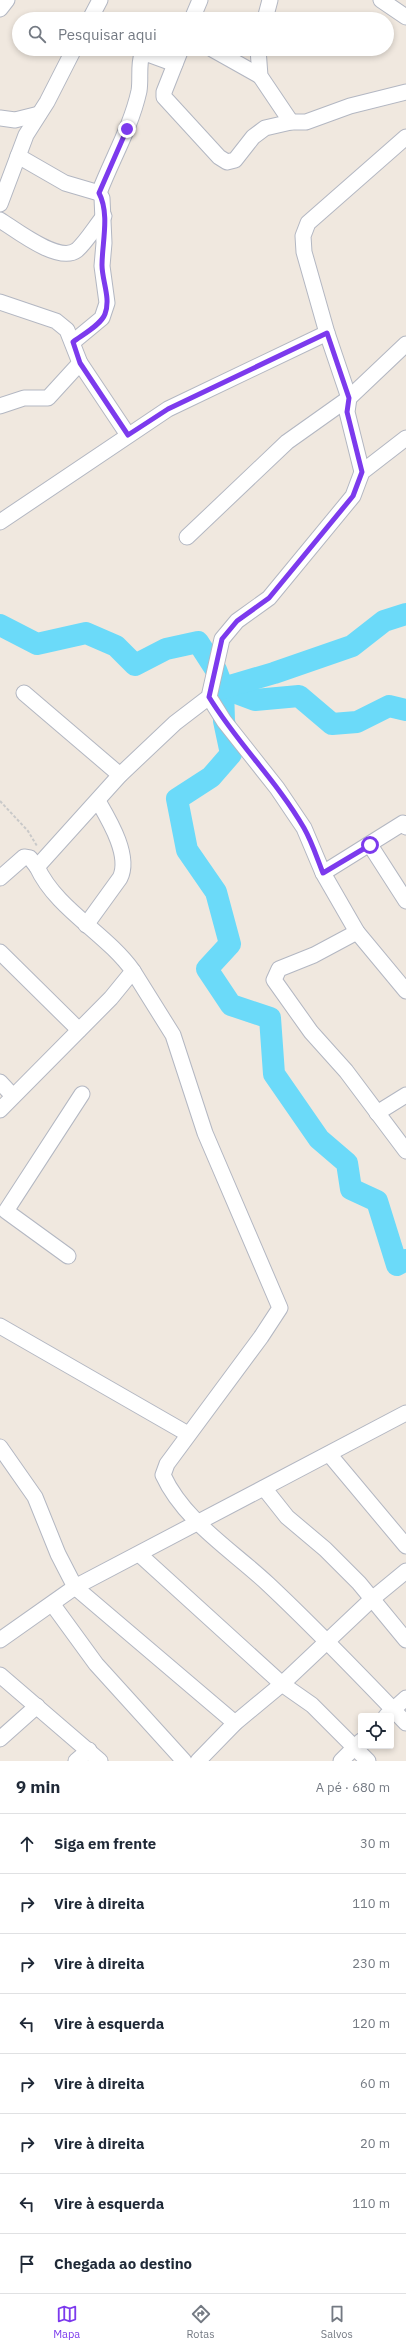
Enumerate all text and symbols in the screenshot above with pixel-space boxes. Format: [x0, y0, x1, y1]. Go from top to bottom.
search box [12, 12, 394, 56]
icon: search [26, 23, 48, 45]
text: Pesquisar aqui [58, 25, 157, 44]
route end [118, 120, 136, 138]
route start [361, 836, 379, 854]
map controls [358, 1713, 394, 1749]
button: locate [358, 1713, 394, 1749]
text: 9 min [16, 1776, 60, 1798]
text: A pé · 680 m [316, 1779, 390, 1796]
icon: ahead [16, 1833, 38, 1855]
text: Siga em frente [54, 1834, 156, 1853]
text: 30 m [360, 1835, 390, 1852]
icon: right [16, 1893, 38, 1915]
text: Vire à direita [54, 1894, 144, 1913]
text: 110 m [352, 1895, 390, 1912]
icon: right [16, 1953, 38, 1975]
text: Vire à direita [54, 1954, 144, 1973]
text: 230 m [352, 1955, 390, 1972]
icon: left [16, 2013, 38, 2035]
text: Vire à esquerda [54, 2014, 164, 2033]
text: 120 m [352, 2015, 390, 2032]
icon: right [16, 2073, 38, 2095]
text: Vire à direita [54, 2074, 144, 2093]
text: 60 m [360, 2075, 390, 2092]
icon: right [16, 2133, 38, 2155]
text: Vire à direita [54, 2134, 144, 2153]
text: 20 m [360, 2135, 390, 2152]
icon: left [16, 2193, 38, 2215]
text: Vire à esquerda [54, 2194, 164, 2213]
text: 110 m [352, 2195, 390, 2212]
icon: arrive [16, 2253, 38, 2275]
text: Chegada ao destino [54, 2254, 192, 2273]
tab: Mapa [53, 2303, 80, 2341]
tab: Rotas [186, 2303, 215, 2341]
tab: Salvos [321, 2303, 353, 2341]

